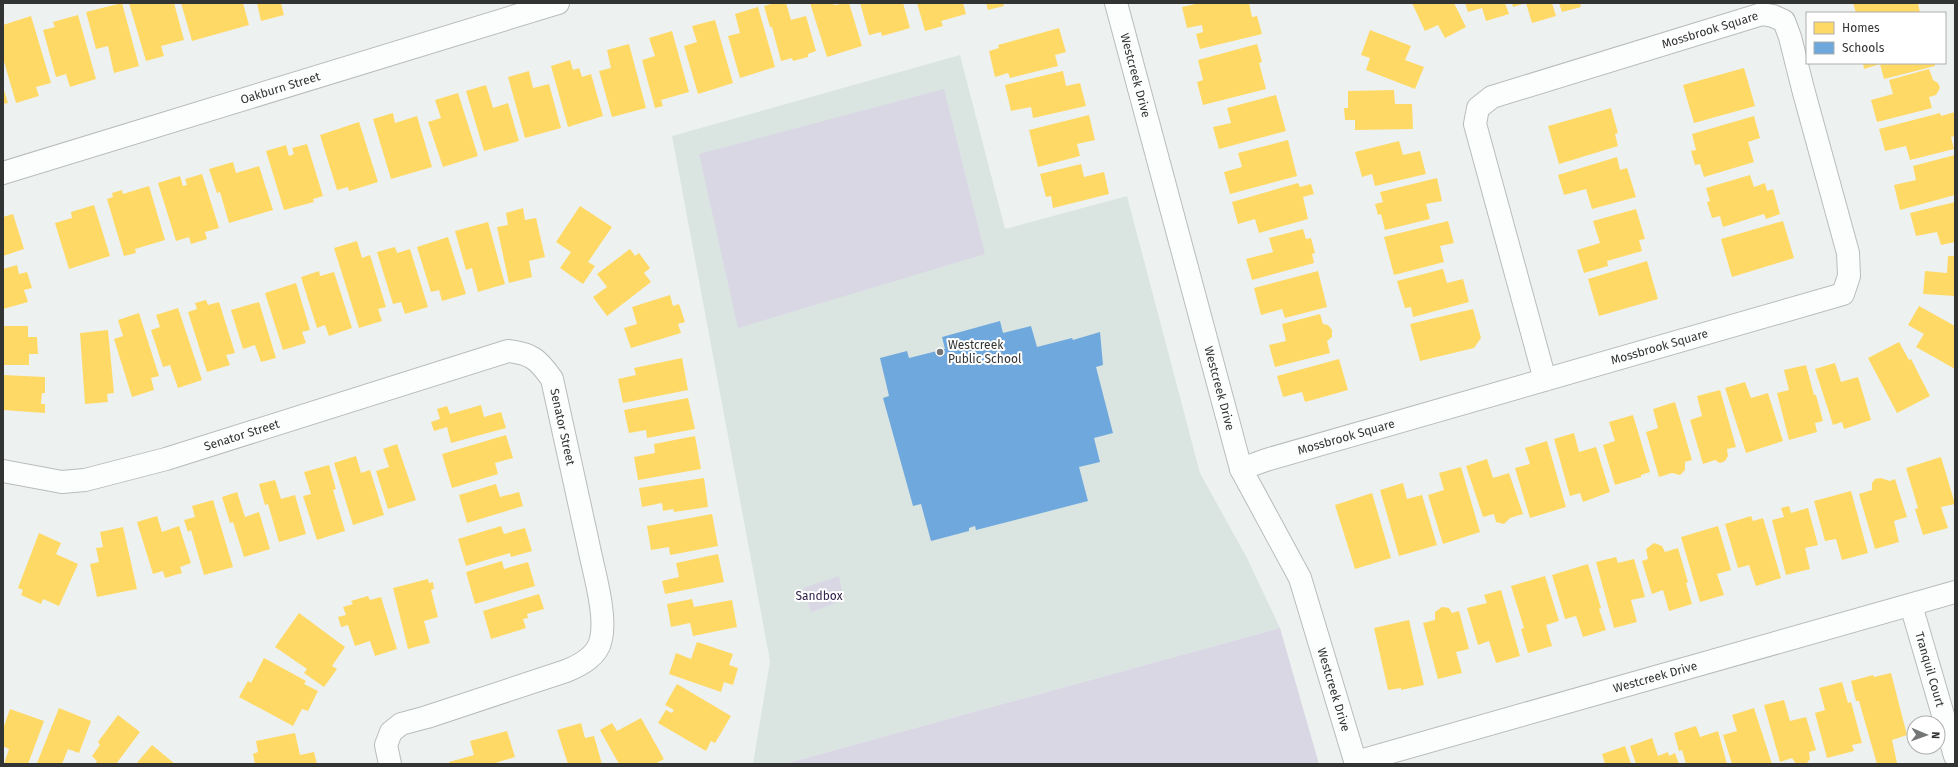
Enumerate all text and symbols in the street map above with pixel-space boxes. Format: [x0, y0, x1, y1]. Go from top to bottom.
street label: Mossbrook Square [1660, 9, 1760, 51]
legend [1806, 12, 1946, 64]
text: Homes [1842, 21, 1880, 35]
street label: Westcreek Drive [1117, 32, 1153, 119]
text: Schools [1842, 41, 1885, 55]
street label: Oakburn Street [239, 69, 322, 107]
street label: Mossbrook Square [1609, 326, 1710, 367]
place label: Westcreek Public School [948, 338, 1022, 366]
street label: Westcreek Drive [1201, 345, 1237, 432]
marker: Westcreek Public School [935, 347, 945, 357]
street label: Senator Street [547, 387, 578, 467]
street label: Senator Street [202, 416, 282, 454]
street label: Mossbrook Square [1296, 416, 1396, 458]
park label: Sandbox [795, 589, 843, 603]
street label: Tranquil Court [1912, 630, 1947, 709]
street label: Westcreek Drive [1314, 646, 1353, 733]
street label: Westcreek Drive [1612, 659, 1699, 696]
north arrow [1906, 715, 1946, 755]
text: N [1929, 731, 1942, 739]

